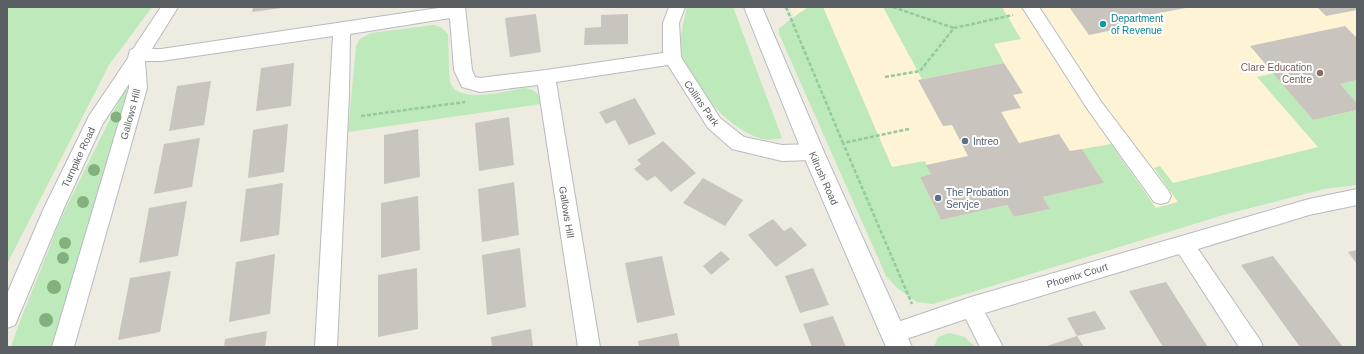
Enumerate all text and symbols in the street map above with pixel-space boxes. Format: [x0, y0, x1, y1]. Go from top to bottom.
place label: Department of Revenue [1111, 13, 1163, 36]
marker: Department of Revenue [1098, 19, 1108, 29]
place label: Clare Education Centre [1241, 62, 1312, 85]
marker: Clare Education Centre [1315, 68, 1325, 78]
street label: Collins Park [682, 78, 722, 129]
street label: Gallows Hill [118, 87, 143, 141]
street label: Turnpike Road [60, 125, 97, 189]
marker: Intreo [960, 136, 970, 146]
place label: Intreo [973, 136, 999, 147]
street label: Kilrush Road [807, 150, 840, 207]
street label: Gallows Hill [557, 185, 576, 239]
place label: The Probation Servjce [946, 187, 1009, 210]
marker: The Probation Servjce [933, 193, 943, 203]
street label: Phoenix Court [1045, 261, 1109, 290]

